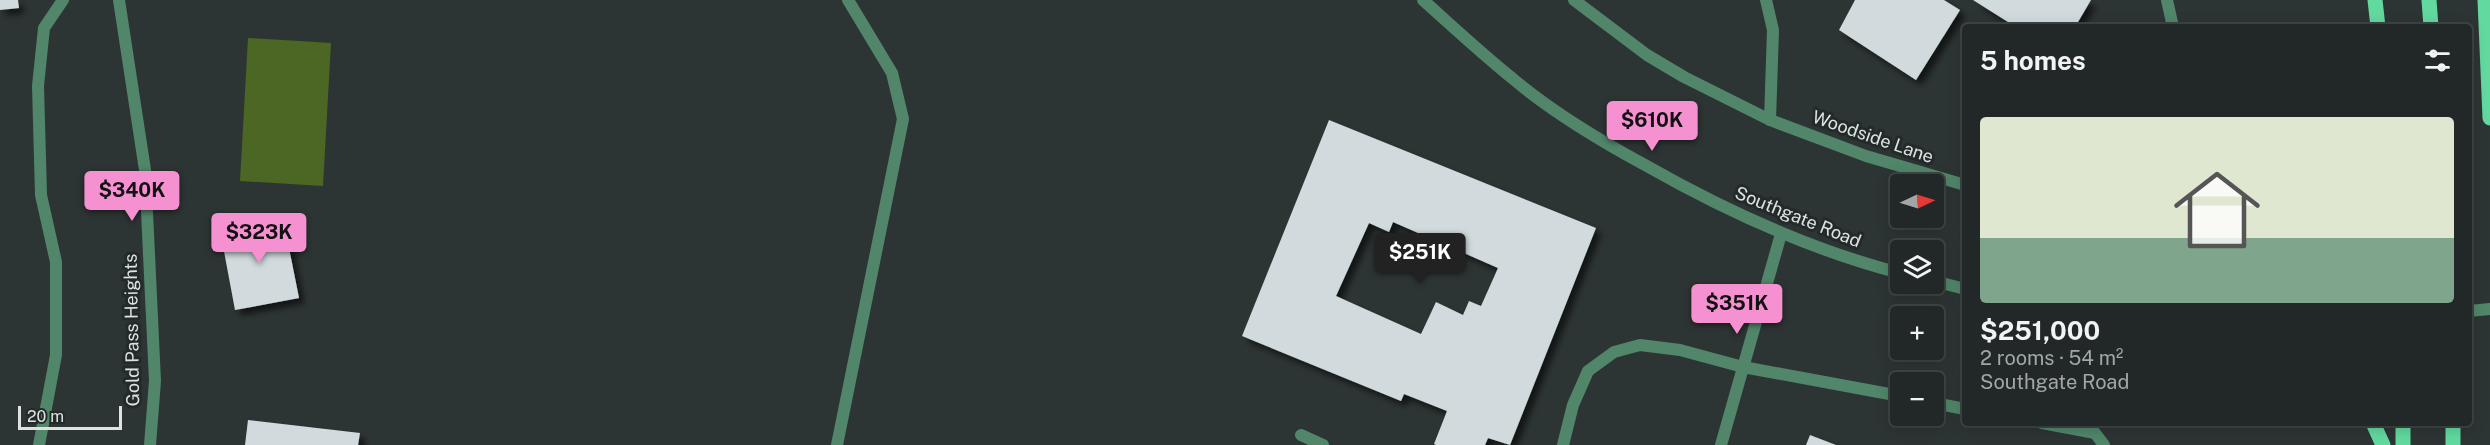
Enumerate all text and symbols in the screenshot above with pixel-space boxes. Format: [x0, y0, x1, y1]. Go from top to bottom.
icon: filters [2421, 44, 2454, 77]
text: 5 homes [1980, 45, 2086, 76]
pin: $610K [1610, 101, 1694, 152]
street label: Woodside Lane [1810, 106, 1937, 167]
text: $610K [1621, 108, 1683, 132]
icon: home [2163, 156, 2271, 264]
pin: $340K [90, 171, 174, 222]
north arrow [1890, 174, 1944, 228]
map controls [1890, 174, 1944, 426]
text: $340K [98, 178, 166, 202]
street label: Southgate Road [1732, 182, 1864, 251]
pin: $323K [217, 213, 301, 264]
text: $323K [225, 220, 293, 244]
pin: $251K [1378, 233, 1462, 284]
text: $251K [1389, 240, 1451, 264]
button: layers [1890, 240, 1944, 294]
street label: Gold Pass Heights [120, 253, 143, 407]
pin: $351K [1695, 284, 1779, 335]
text: $351K [1705, 291, 1769, 315]
button: + [1890, 306, 1944, 360]
text: $251,000 [1980, 315, 2100, 346]
text: 2 rooms · 54 m² [1980, 346, 2123, 370]
text: Southgate Road [1980, 370, 2129, 394]
button: − [1890, 372, 1944, 426]
scale bar [18, 403, 122, 430]
text: 20 m [27, 407, 64, 426]

